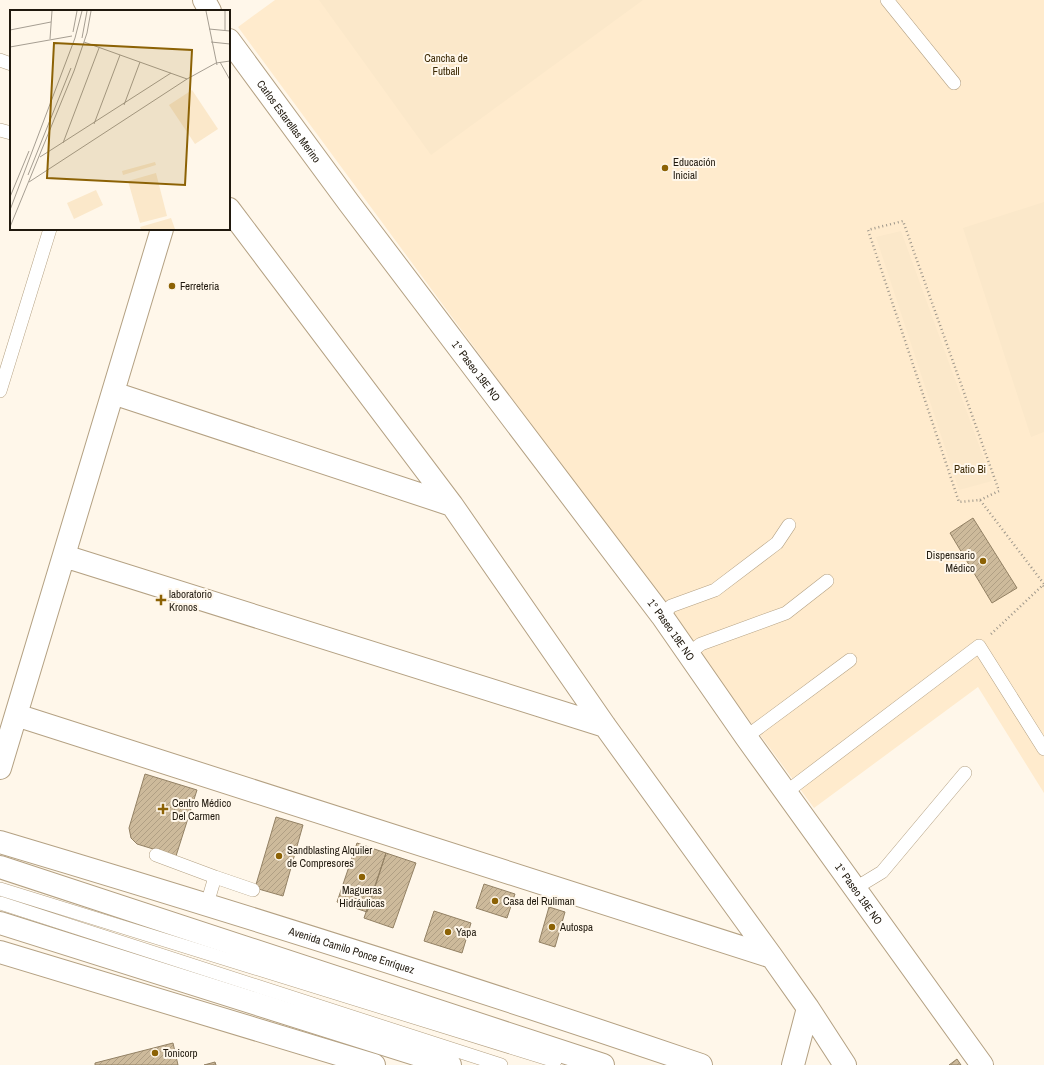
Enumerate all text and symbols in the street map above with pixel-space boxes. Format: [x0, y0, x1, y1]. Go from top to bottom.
inset map [10, 10, 230, 230]
park label: Cancha de Futball [424, 51, 468, 78]
street label: Carlos Estarellas Merino [254, 77, 324, 165]
place label: Educación Inicial [673, 155, 716, 182]
marker: Educación Inicial [660, 163, 670, 173]
place label: Ferreteria [180, 279, 219, 293]
marker: Ferreteria [167, 281, 177, 291]
street label: 1° Paseo 19E NO [449, 338, 504, 404]
park label: Patio Bi [954, 462, 986, 476]
place label: Dispensario Médico [926, 548, 975, 575]
marker: Dispensario Médico [978, 556, 988, 566]
place label: laboratorio Kronos [169, 587, 212, 614]
marker: laboratorio Kronos [156, 595, 166, 605]
street label: 1° Paseo 19E NO [644, 596, 698, 663]
place label: Centro Médico Del Carmen [172, 796, 231, 823]
marker: Centro Médico Del Carmen [157, 803, 169, 815]
place label: Sandblasting Alquiler de Compresores [287, 843, 372, 870]
marker: Sandblasting Alquiler de Compresores [274, 851, 284, 861]
street label: 1° Paseo 19E NO [832, 860, 886, 927]
marker: Magueras Hidráulicas [357, 872, 367, 882]
place label: Magueras Hidráulicas [339, 883, 385, 910]
place label: Casa del Ruliman [503, 894, 575, 908]
marker: Casa del Ruliman [490, 896, 500, 906]
place label: Autospa [559, 920, 593, 934]
marker: Autospa [547, 922, 557, 932]
street label: Avenida Camilo Ponce Enríquez [286, 923, 417, 977]
place label: Yapa [456, 925, 476, 939]
marker: Yapa [443, 927, 453, 937]
place label: Tonicorp [163, 1046, 198, 1060]
marker: Tonicorp [150, 1048, 160, 1058]

